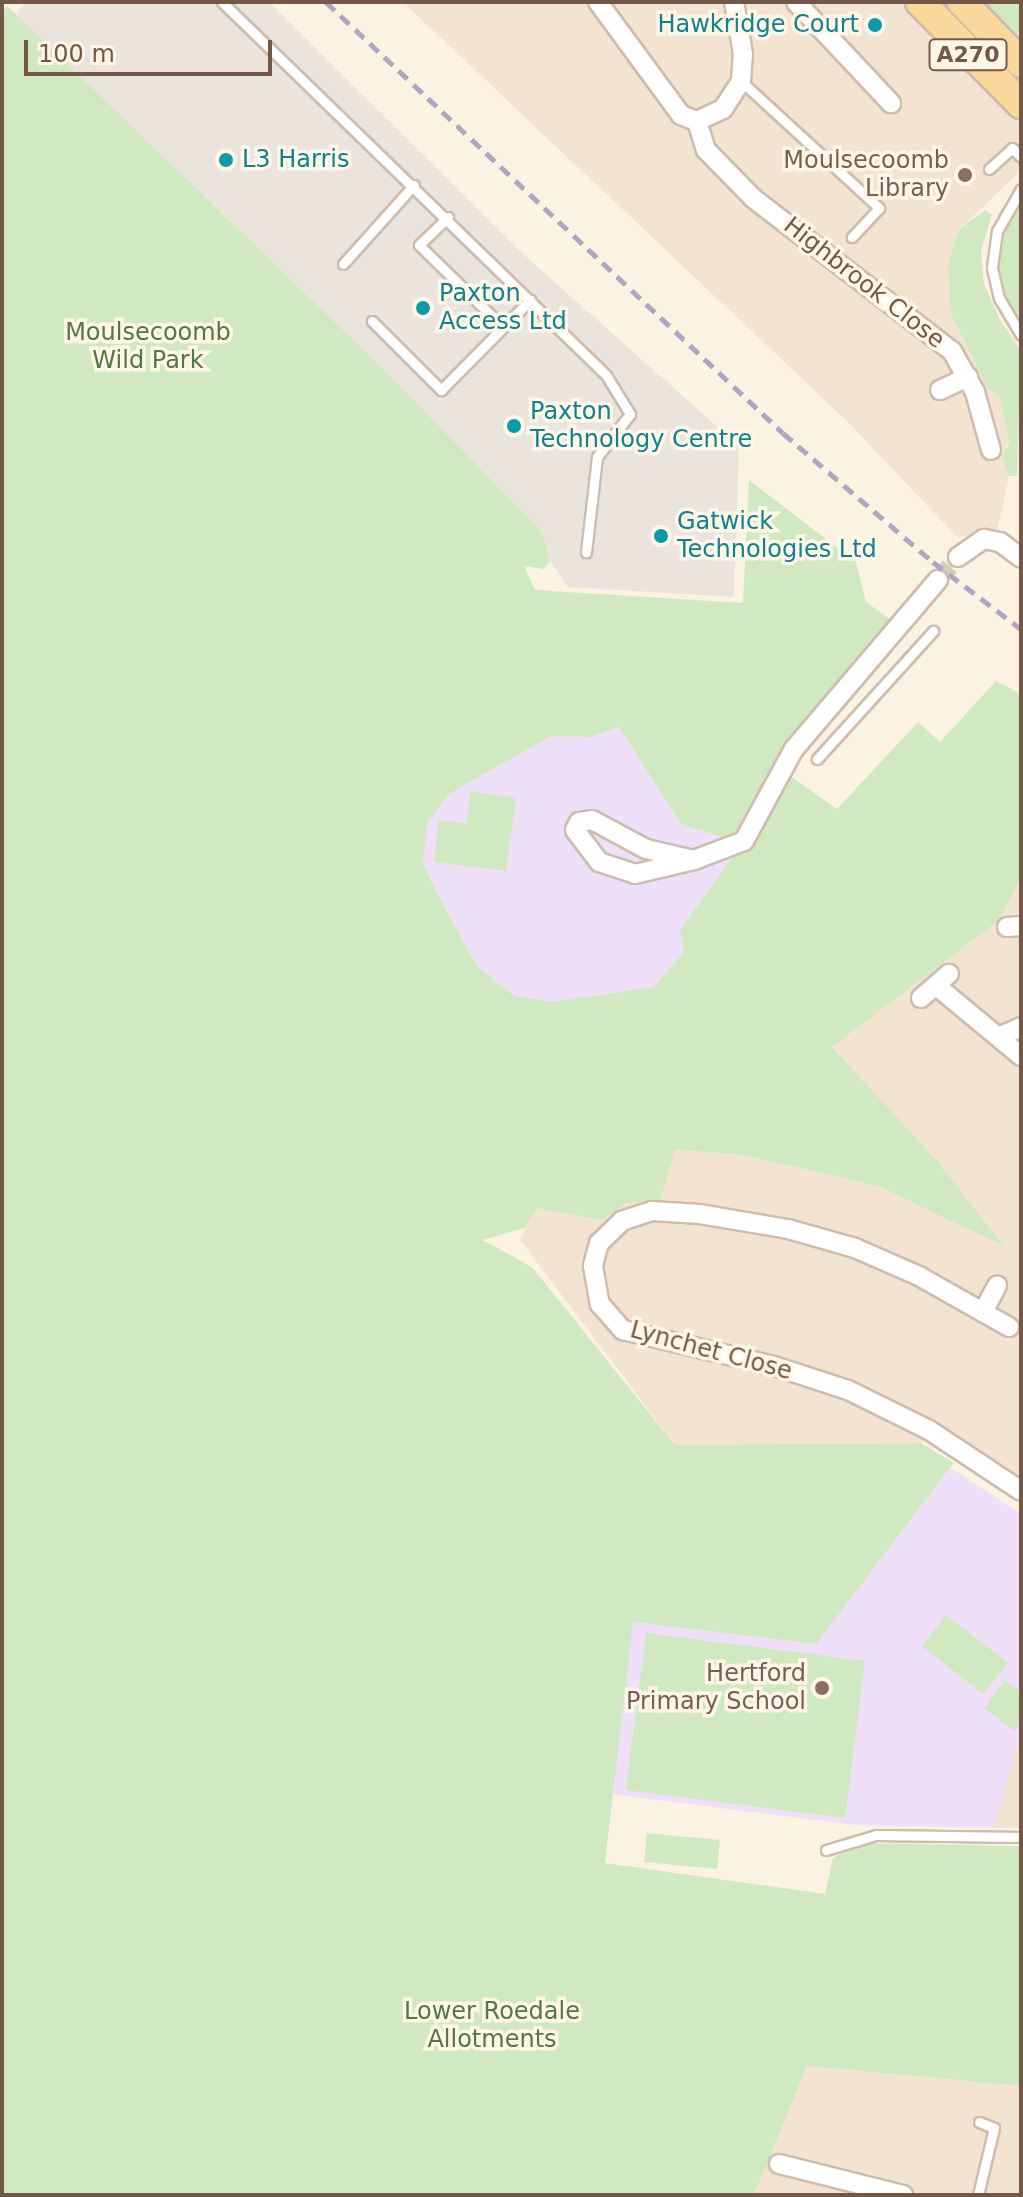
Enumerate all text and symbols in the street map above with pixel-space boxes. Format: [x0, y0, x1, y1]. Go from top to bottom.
place label: Hawkridge Court [657, 11, 859, 39]
marker: Hawkridge Court [866, 16, 884, 34]
scale bar [28, 24, 276, 74]
road number: A270 [928, 37, 1008, 73]
text: 100 m [38, 40, 115, 68]
place label: L3 Harris [242, 146, 350, 174]
place label: Moulsecoomb Library [783, 147, 949, 203]
marker: L3 Harris [217, 151, 235, 169]
marker: Moulsecoomb Library [956, 166, 974, 184]
street label: Highbrook Close [778, 211, 950, 355]
place label: Paxton Access Ltd [439, 280, 567, 336]
marker: Paxton Access Ltd [414, 299, 432, 317]
park label: Moulsecoomb Wild Park [65, 319, 231, 375]
place label: Paxton Technology Centre [530, 398, 752, 454]
marker: Paxton Technology Centre [505, 417, 523, 435]
place label: Gatwick Technologies Ltd [677, 508, 877, 564]
marker: Gatwick Technologies Ltd [652, 527, 670, 545]
street label: Lynchet Close [627, 1316, 795, 1386]
place label: Hertford Primary School [626, 1660, 806, 1716]
marker: Hertford Primary School [813, 1679, 831, 1697]
park label: Lower Roedale Allotments [404, 1998, 580, 2054]

